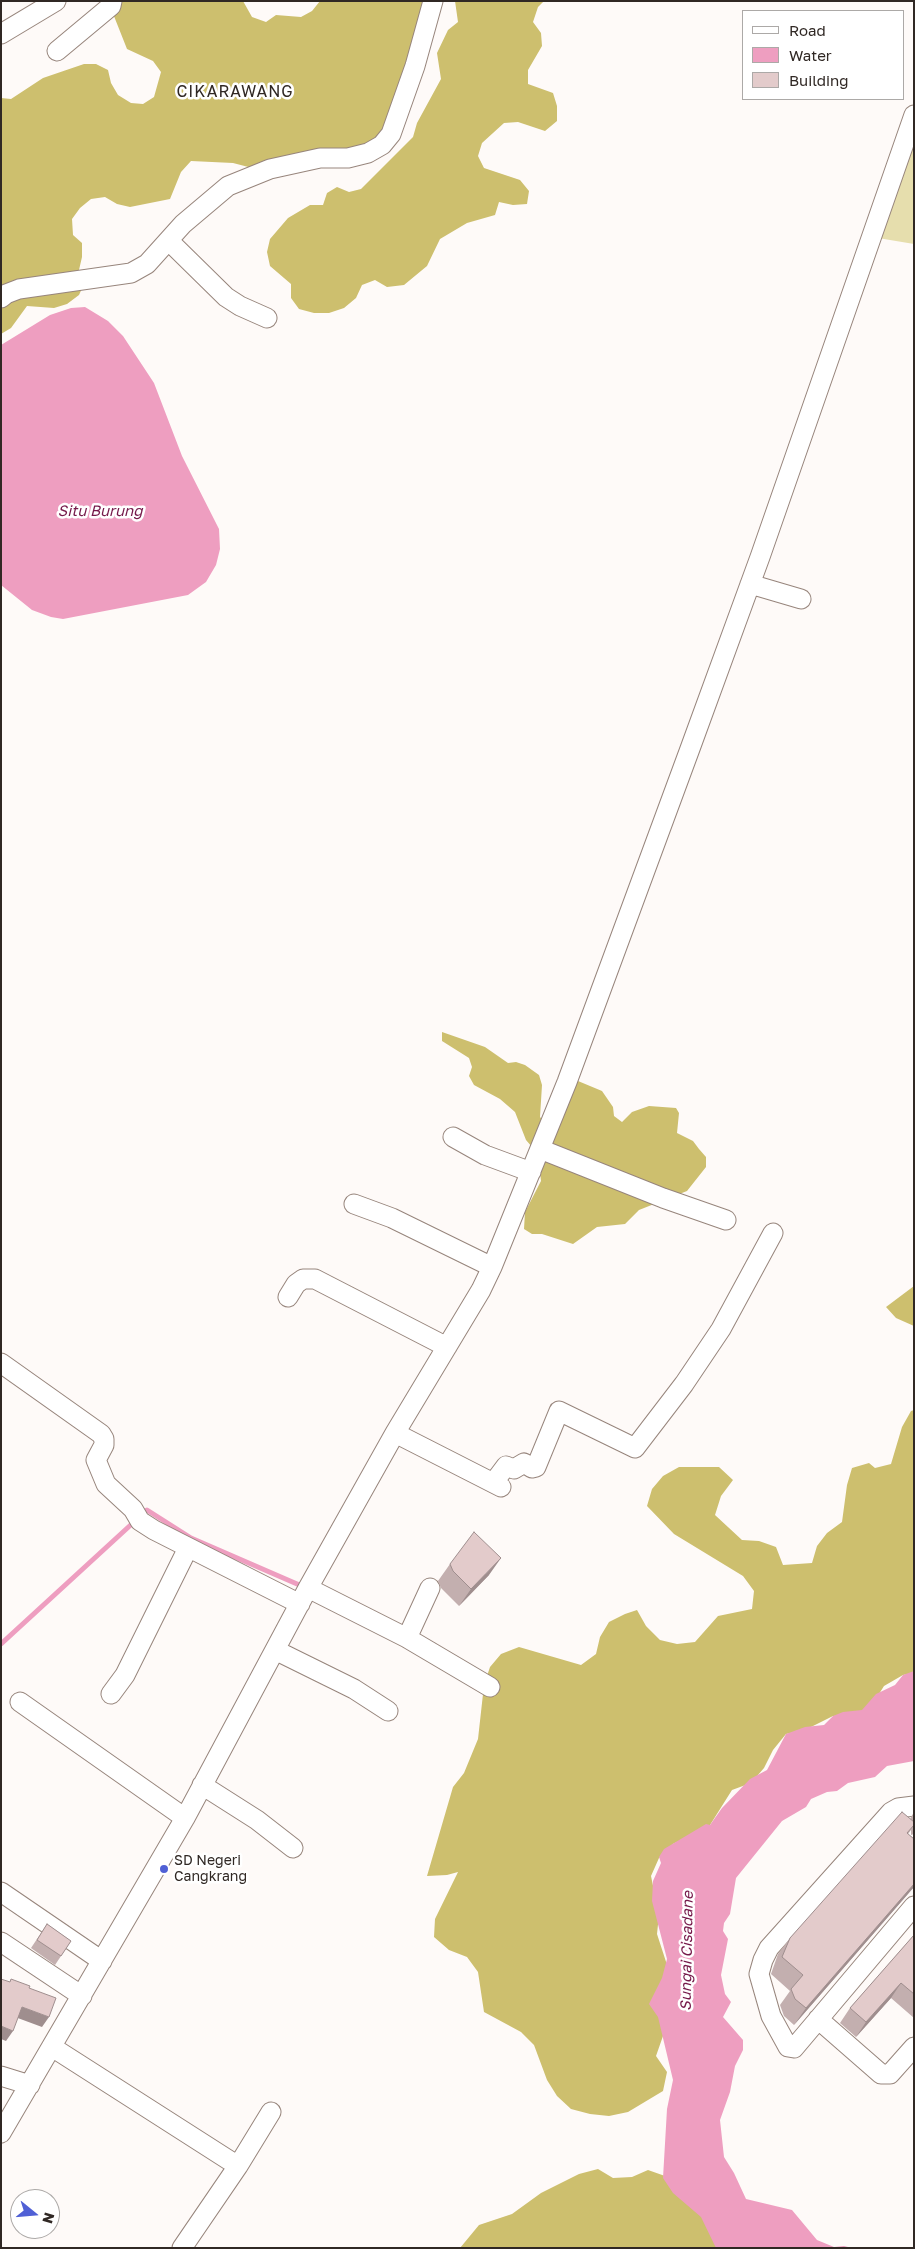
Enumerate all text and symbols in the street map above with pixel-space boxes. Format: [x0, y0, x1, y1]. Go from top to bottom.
legend [742, 10, 905, 100]
text: Road [789, 21, 826, 39]
text: Water [789, 46, 832, 64]
text: Building [789, 71, 849, 89]
district label: CIKARAWANG [175, 82, 295, 102]
water label: Situ Burung [58, 502, 142, 520]
place label: SD Negeri Cangkrang [174, 1853, 247, 1885]
marker: SD Negeri Cangkrang [158, 1863, 170, 1875]
water label: Sungai Cisadane [677, 1891, 697, 2011]
north arrow [10, 2189, 60, 2239]
text: N [39, 2211, 59, 2226]

